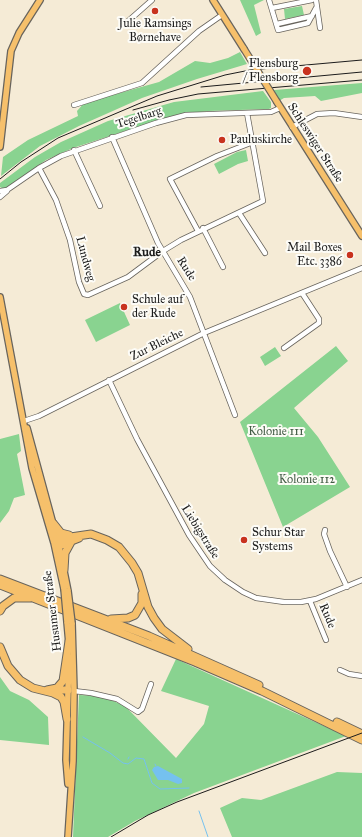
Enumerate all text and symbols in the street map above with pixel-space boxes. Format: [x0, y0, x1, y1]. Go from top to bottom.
marker: Julie Ramsings Børnehave [150, 6, 160, 16]
place label: Julie Ramsings Børnehave [119, 17, 191, 45]
place label: Flensburg / Flensborg [243, 57, 298, 85]
marker: Flensburg / Flensborg [301, 65, 313, 77]
street label: Schleswiger Straße [284, 101, 346, 185]
street label: Tegelbarg [114, 104, 164, 132]
place label: Pauluskirche [230, 133, 292, 147]
marker: Pauluskirche [217, 135, 227, 145]
street label: Lundweg [72, 235, 98, 283]
place label: Mail Boxes Etc. 3386 [287, 241, 342, 269]
district label: Rude [133, 245, 161, 261]
marker: Mail Boxes Etc. 3386 [345, 250, 355, 260]
street label: Rude [173, 254, 199, 284]
place label: Schule auf der Rude [132, 293, 183, 321]
marker: Schule auf der Rude [119, 302, 129, 312]
street label: Zur Bleiche [128, 326, 186, 364]
park label: Kolonie 111 [248, 425, 304, 439]
park label: Kolonie 112 [279, 473, 335, 487]
street label: Liebigstraße [178, 502, 222, 562]
place label: Schur Star Systems [252, 526, 305, 554]
marker: Schur Star Systems [239, 535, 249, 545]
street label: Husumer Straße [41, 570, 65, 652]
street label: Rude [315, 601, 339, 631]

